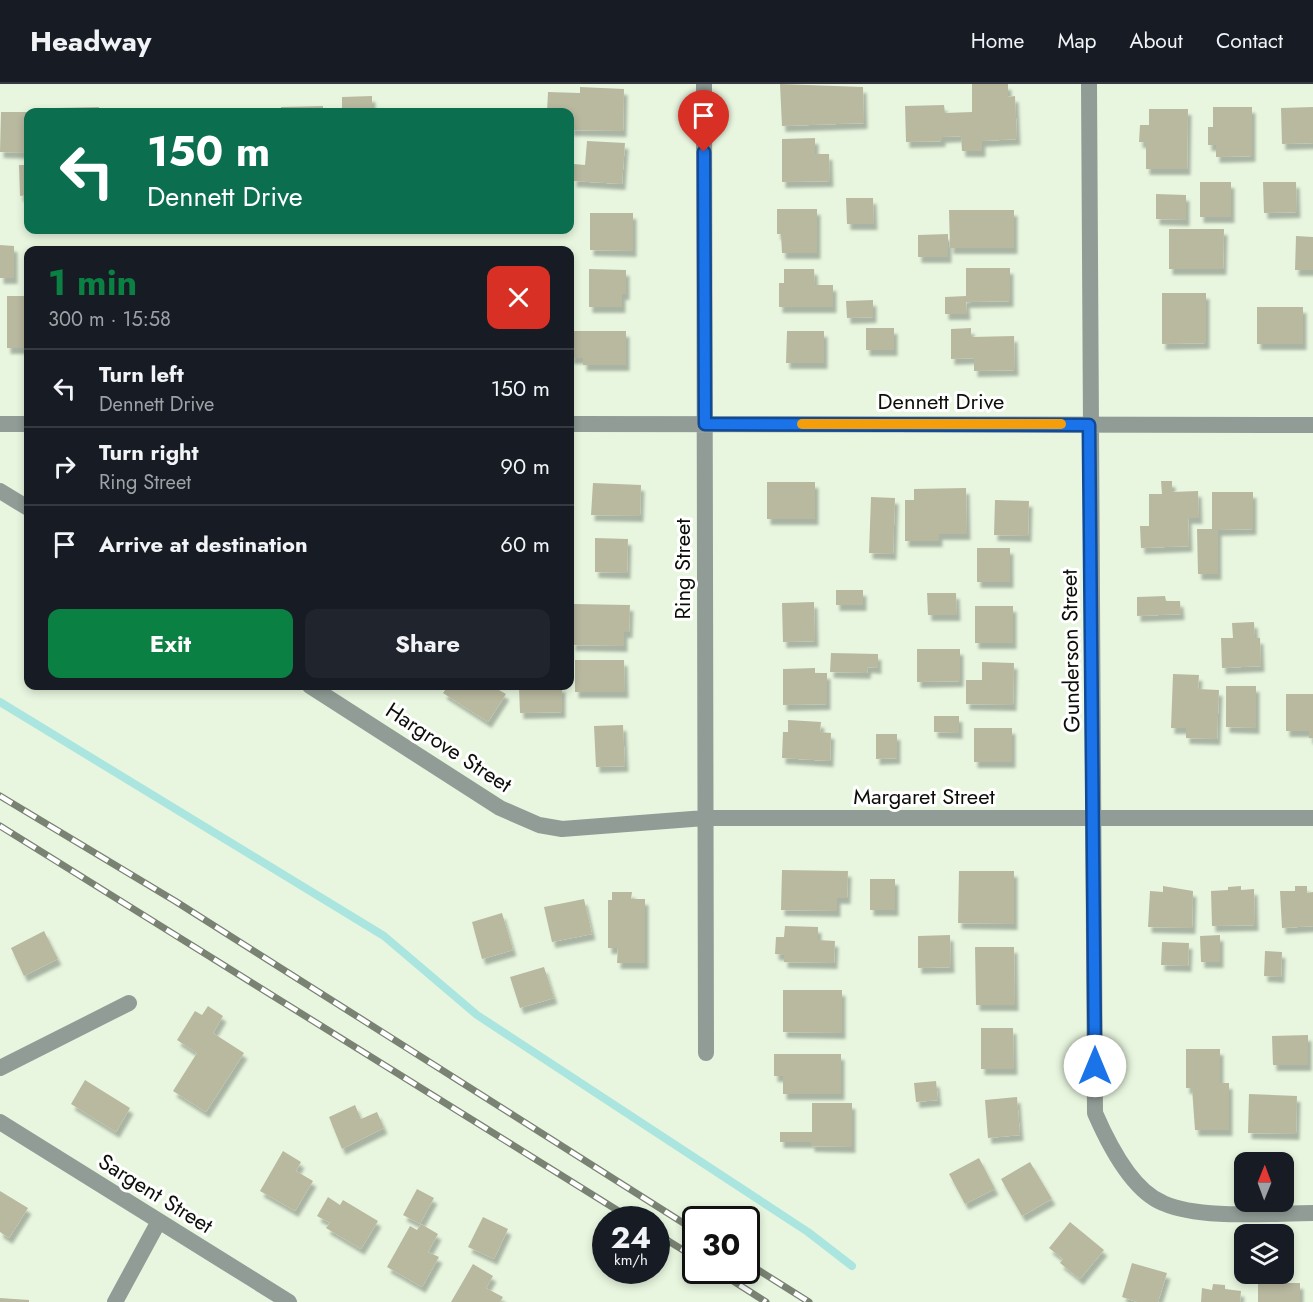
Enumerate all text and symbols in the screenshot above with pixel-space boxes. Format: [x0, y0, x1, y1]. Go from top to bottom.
text: Headway [30, 21, 151, 62]
text: Home [971, 26, 1024, 56]
text: Map [1057, 26, 1097, 56]
text: About [1130, 26, 1183, 56]
text: Contact [1216, 26, 1283, 56]
pin [678, 90, 729, 152]
icon: arrive [687, 99, 720, 132]
text: 150 m [147, 121, 270, 182]
icon: left [48, 132, 126, 210]
text: Dennett Drive [147, 177, 303, 216]
text: 1 min [48, 256, 137, 308]
button: close [487, 266, 550, 329]
text: 300 m · 15:58 [48, 305, 171, 334]
text: Turn left [99, 358, 184, 390]
icon: left [48, 372, 81, 405]
text: 150 m [491, 372, 550, 404]
street label: Dennett Drive [878, 385, 1004, 417]
text: Dennett Drive [99, 390, 214, 419]
text: Turn right [99, 436, 199, 468]
icon: right [48, 450, 81, 483]
text: 90 m [500, 450, 550, 482]
text: Ring Street [99, 468, 191, 497]
street label: Ring Street [666, 518, 698, 620]
icon: arrive [48, 528, 81, 561]
text: Arrive at destination [99, 528, 308, 560]
text: 60 m [500, 528, 550, 560]
street label: Gunderson Street [1053, 568, 1087, 733]
button: Exit [48, 609, 293, 678]
button: Share [305, 609, 550, 678]
street label: Hargrove Street [380, 694, 519, 800]
street label: Margaret Street [853, 780, 996, 812]
position arrow [1063, 1034, 1127, 1098]
street label: Sargent Street [93, 1145, 220, 1241]
north arrow [1234, 1152, 1294, 1212]
map controls [1234, 1152, 1294, 1284]
speed limit sign: 30 [682, 1206, 760, 1284]
text: 24 [611, 1216, 651, 1259]
button: layers [1234, 1224, 1294, 1284]
text: km/h [614, 1249, 648, 1271]

